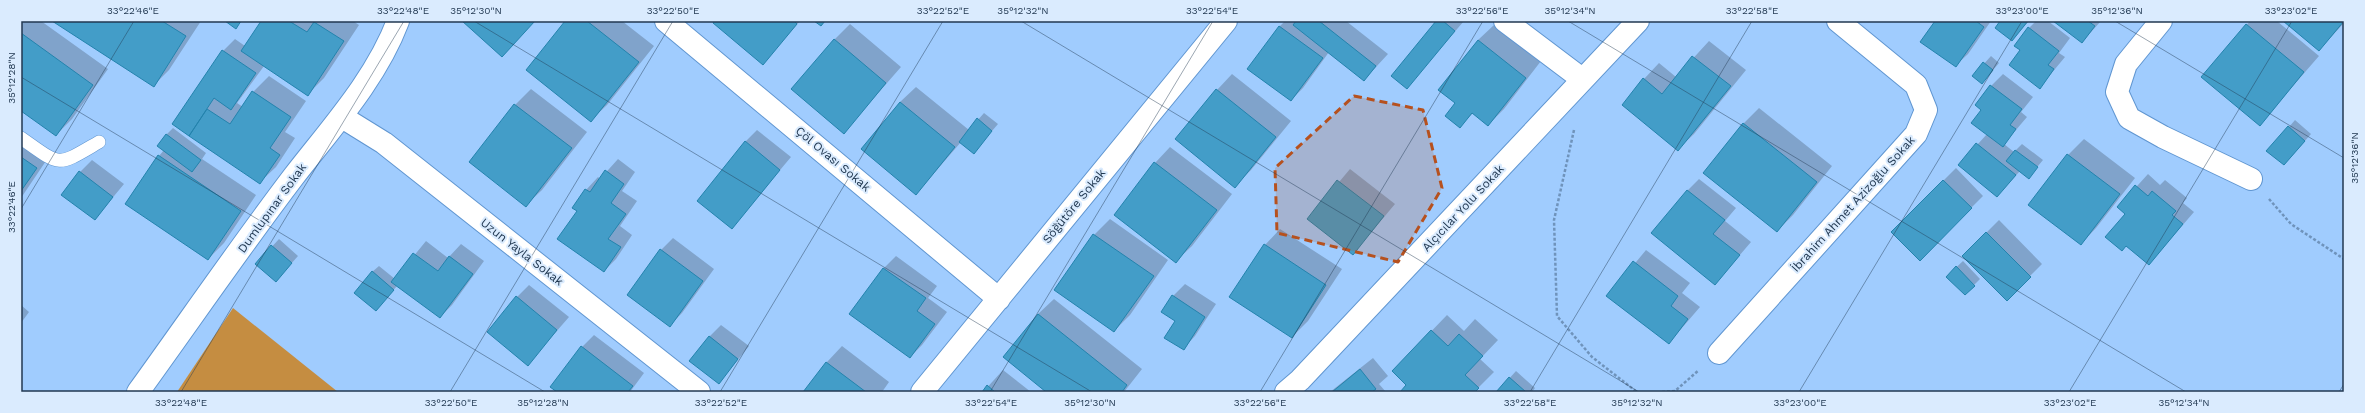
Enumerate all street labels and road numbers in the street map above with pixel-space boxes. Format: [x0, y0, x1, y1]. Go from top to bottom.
street label: Çöl Ovası Sokak [793, 124, 873, 195]
street label: İbrahim Ahmet Azizoğlu Sokak [1788, 133, 1918, 275]
street label: Dumlupınar Sokak [235, 160, 309, 256]
street label: Alçıcılar Yolu Sokak [1419, 162, 1507, 254]
street label: Söğütöre Sokak [1040, 166, 1108, 246]
street label: Uzun Yayla Sokak [478, 215, 566, 289]

